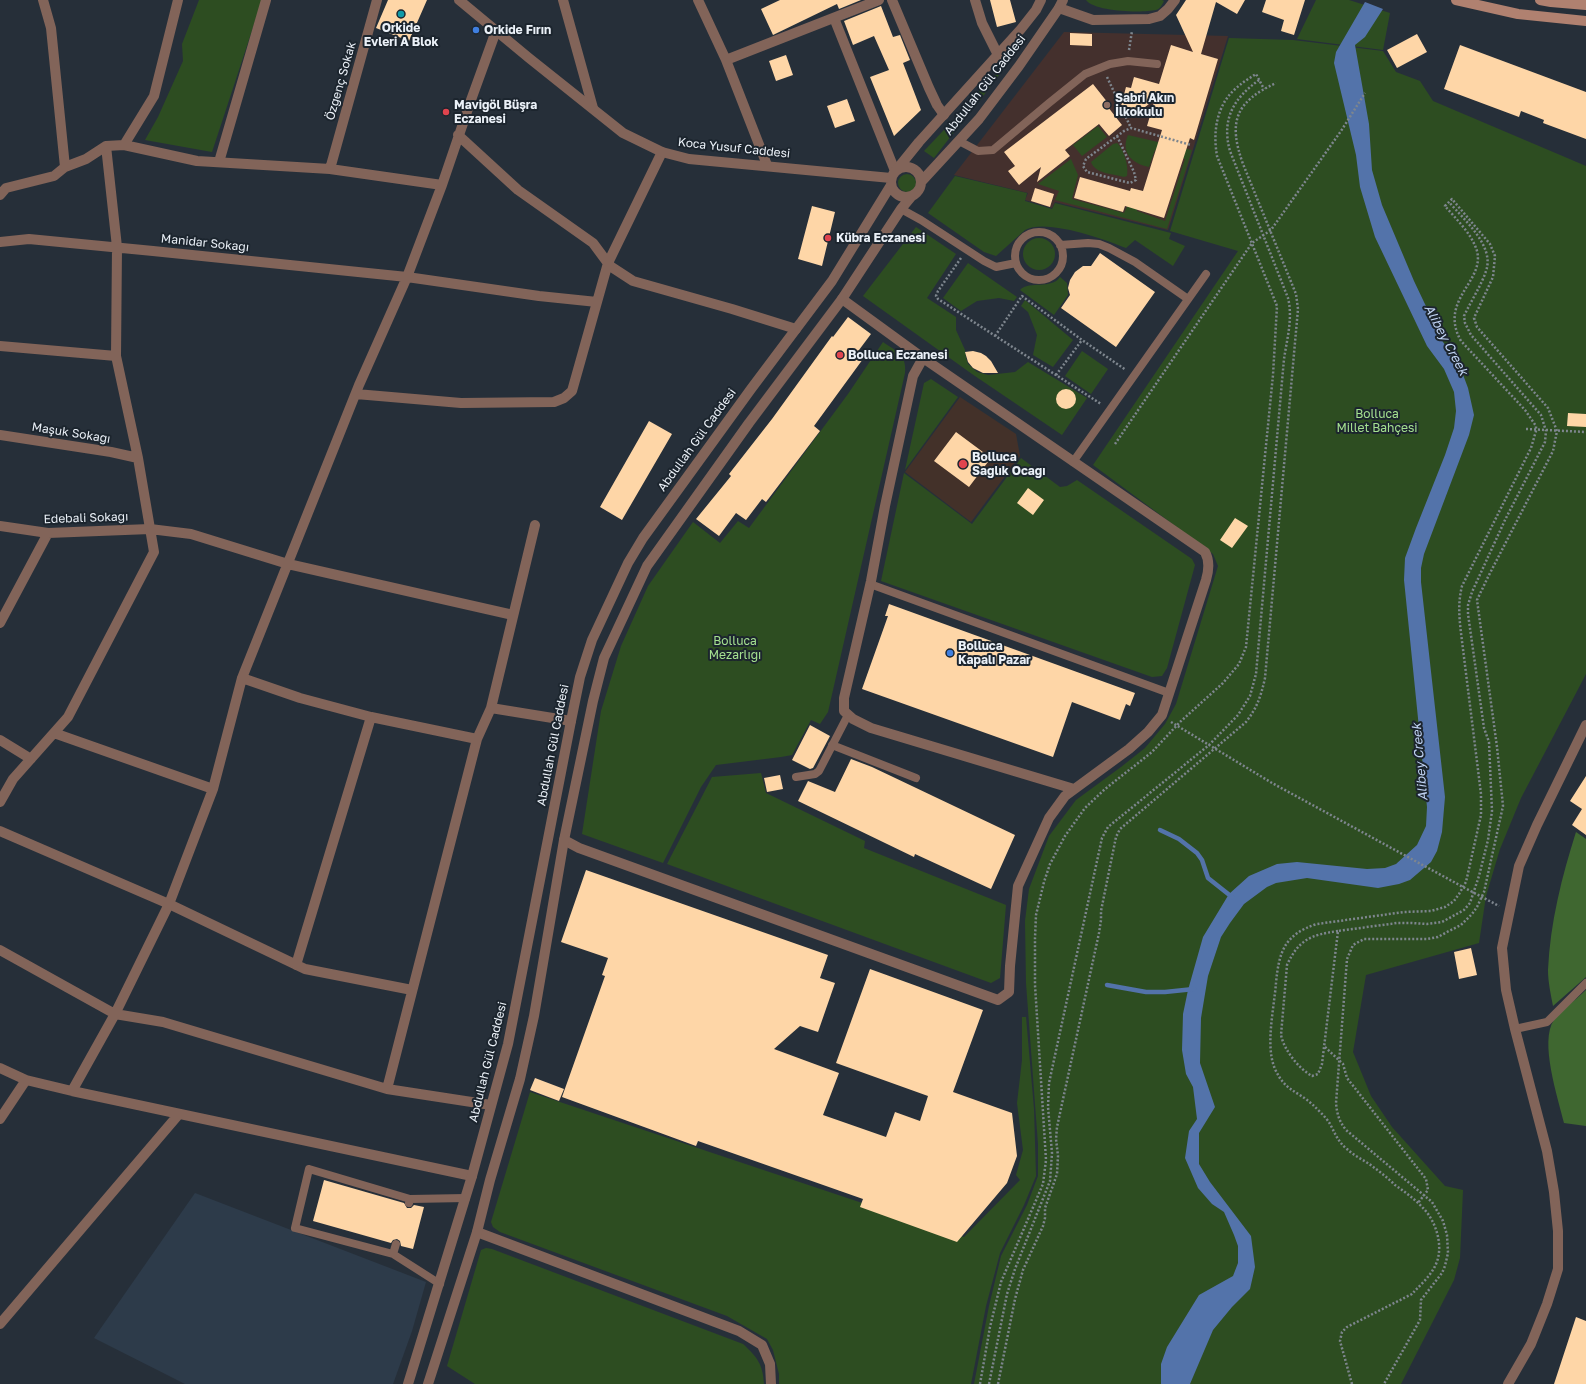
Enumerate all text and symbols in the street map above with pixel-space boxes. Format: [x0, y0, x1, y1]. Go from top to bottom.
marker: Orkide Evleri A Blok [396, 9, 406, 19]
place label: Orkide Evleri A Blok [364, 21, 438, 49]
place label: Orkide Fırın [484, 23, 551, 37]
marker: Orkide Fırın [471, 25, 481, 35]
street label: Abdullah Gül Caddesi [941, 32, 1029, 138]
street label: Özgenç Sokak [323, 40, 359, 122]
place label: Sabri Akın İlkokulu [1115, 91, 1174, 119]
place label: Mavigöl Büşra Eczanesi [454, 98, 537, 126]
marker: Sabri Akın İlkokulu [1102, 100, 1112, 110]
marker: Mavigöl Büşra Eczanesi [441, 107, 451, 117]
street label: Koca Yusuf Caddesi [677, 135, 791, 161]
street label: Manidar Sokağı [160, 231, 250, 255]
place label: Kübra Eczanesi [836, 231, 925, 245]
marker: Kübra Eczanesi [823, 233, 833, 243]
water label: Alibey Creek [1421, 302, 1471, 378]
place label: Bolluca Eczanesi [848, 348, 947, 362]
marker: Bolluca Eczanesi [835, 350, 845, 360]
street label: Abdullah Gül Caddesi [655, 386, 739, 494]
park label: Bolluca Millet Bahçesi [1336, 407, 1418, 435]
street label: Maşuk Sokağı [31, 420, 111, 446]
place label: Bolluca Sağlık Ocağı [972, 450, 1045, 478]
marker: Bolluca Sağlık Ocağı [957, 458, 969, 470]
street label: Edebali Sokağı [43, 509, 129, 527]
park label: Bolluca Mezarlığı [709, 634, 761, 662]
place label: Bolluca Kapalı Pazar [958, 639, 1031, 667]
marker: Bolluca Kapalı Pazar [945, 648, 955, 658]
street label: Abdullah Gül Caddesi [534, 683, 572, 807]
water label: Alibey Creek [1409, 722, 1431, 802]
street label: Abdullah Gül Caddesi [466, 1000, 510, 1124]

